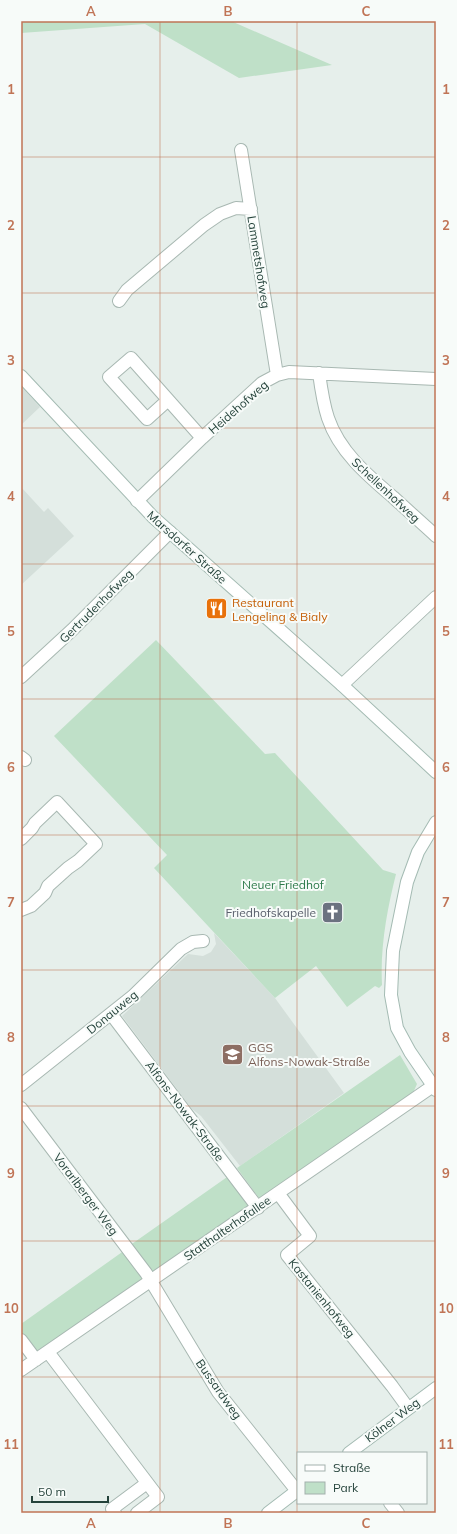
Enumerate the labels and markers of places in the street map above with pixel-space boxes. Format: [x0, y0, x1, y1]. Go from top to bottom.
place label: Restaurant Lengeling & Bialy [232, 595, 328, 624]
restaurant icon: Restaurant Lengeling & Bialy [203, 596, 229, 622]
church icon: Friedhofskapelle [319, 899, 345, 925]
place label: Friedhofskapelle [225, 905, 316, 920]
place label: GGS Alfons-Nowak-Straße [248, 1040, 370, 1069]
school or university icon: GGS Alfons-Nowak-Straße [220, 1041, 246, 1067]

